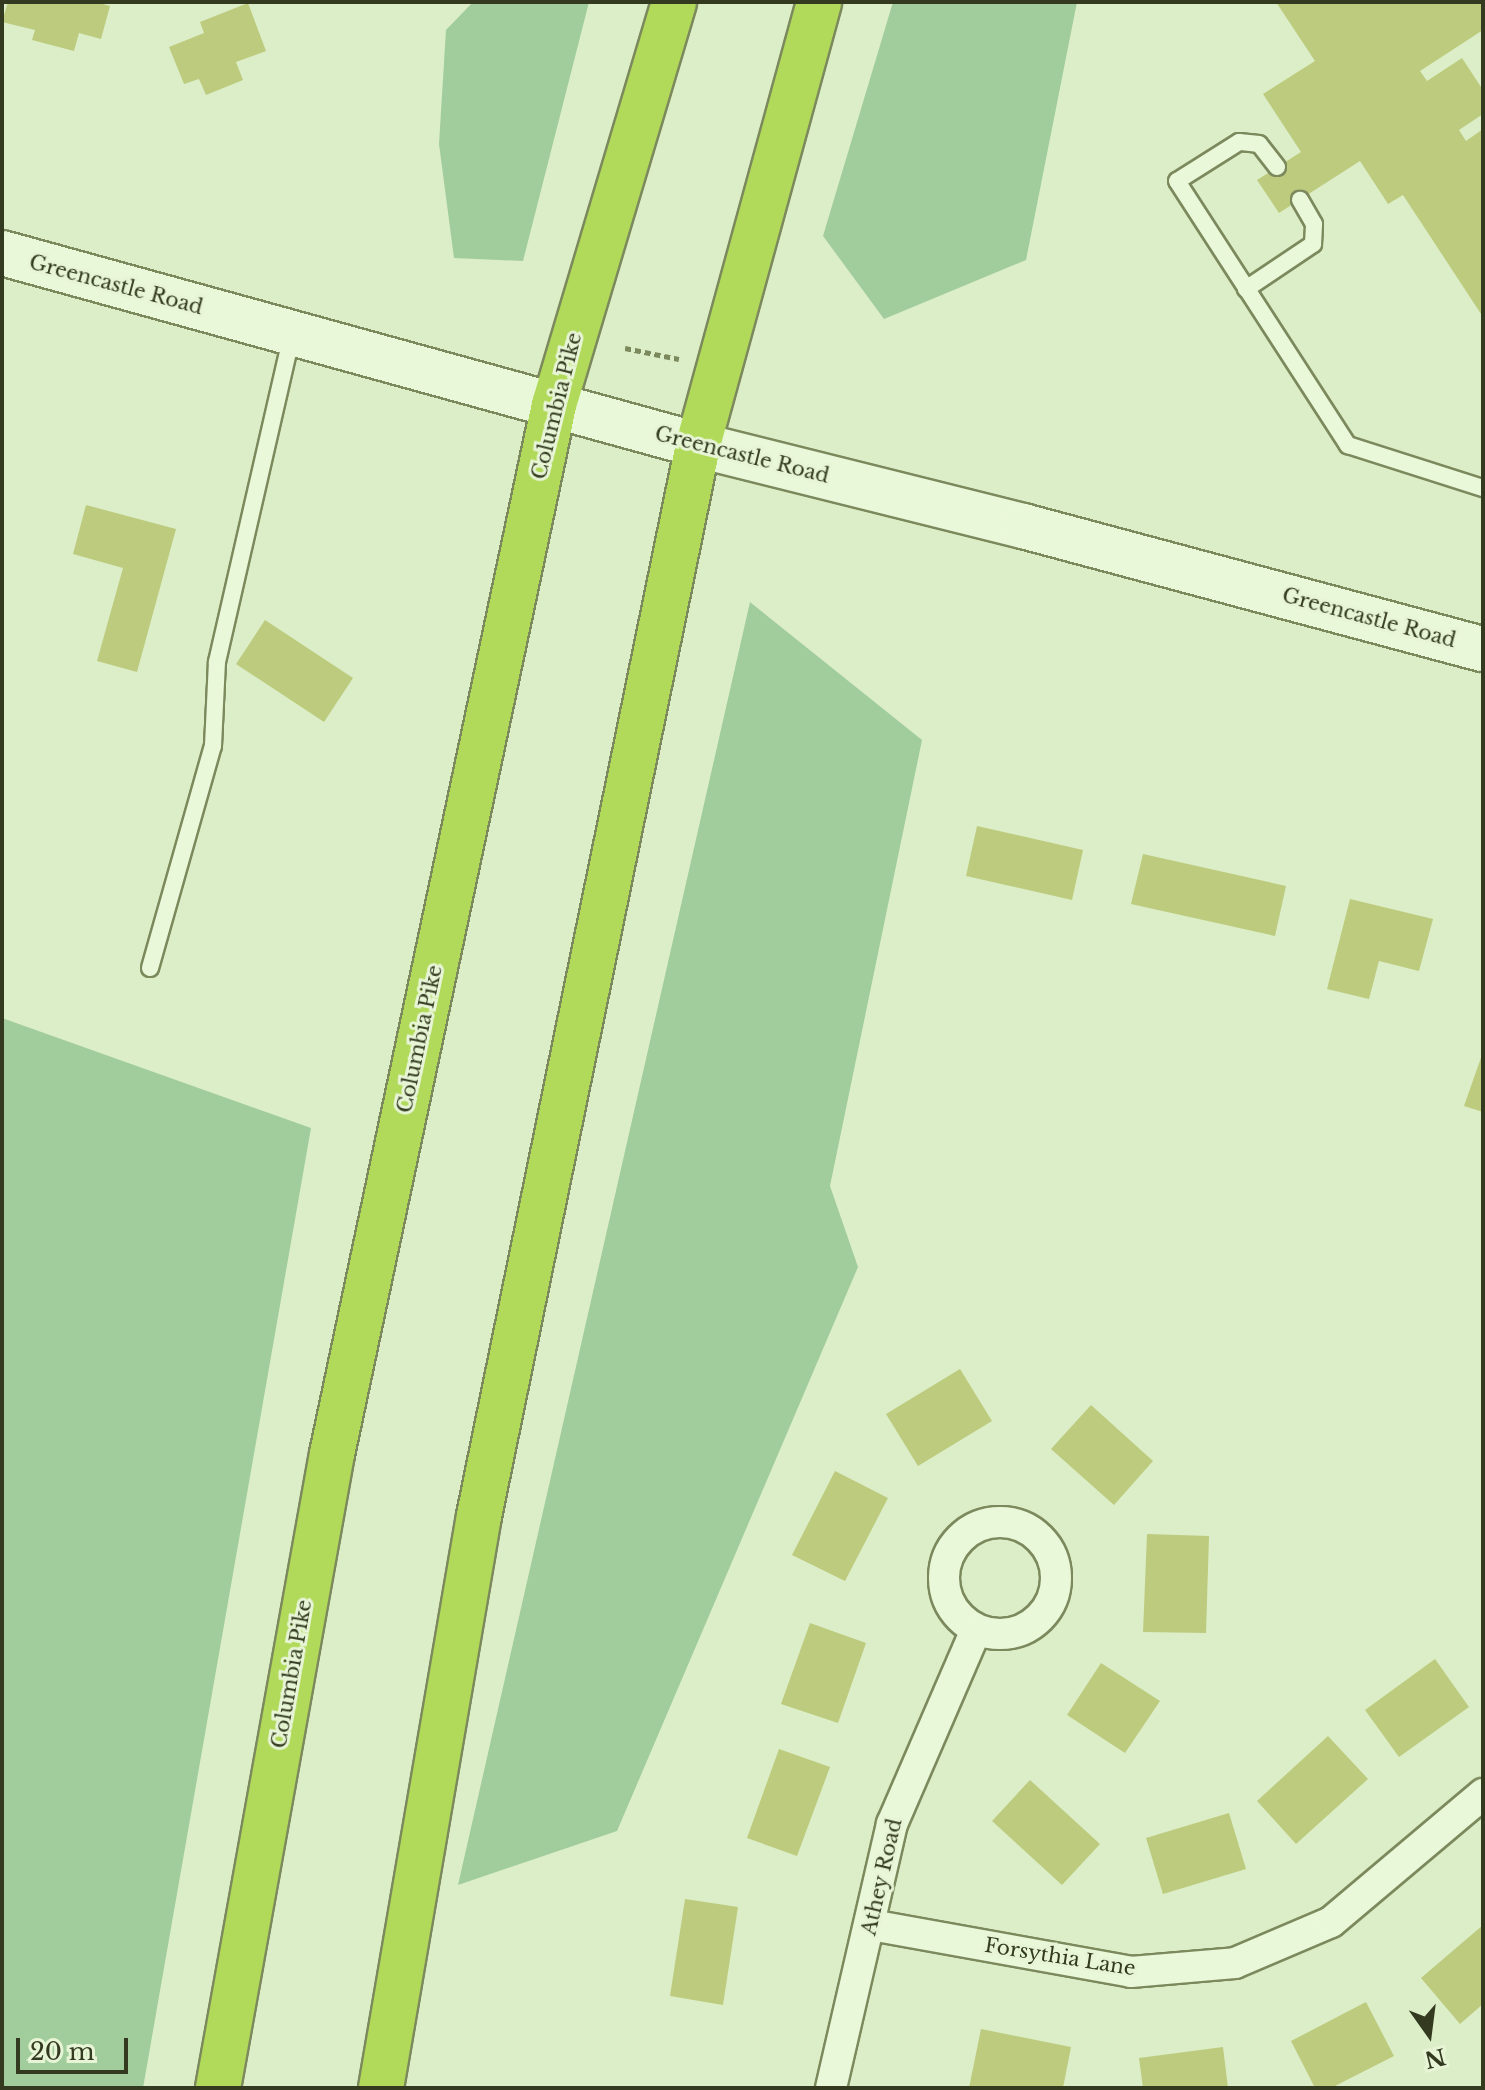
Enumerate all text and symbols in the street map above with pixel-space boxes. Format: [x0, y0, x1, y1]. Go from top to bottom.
street label: Greencastle Road [27, 250, 205, 320]
street label: Columbia Pike [527, 330, 587, 482]
street label: Greencastle Road [652, 422, 832, 488]
street label: Greencastle Road [1280, 583, 1458, 653]
street label: Columbia Pike [393, 963, 447, 1115]
street label: Columbia Pike [267, 1598, 317, 1750]
street label: Athey Road [857, 1816, 907, 1938]
street label: Forsythia Lane [983, 1933, 1137, 1981]
north arrow [1389, 1994, 1469, 2074]
scale bar [20, 2022, 132, 2072]
text: 20 m [30, 2037, 95, 2066]
text: N [1422, 2042, 1448, 2073]

